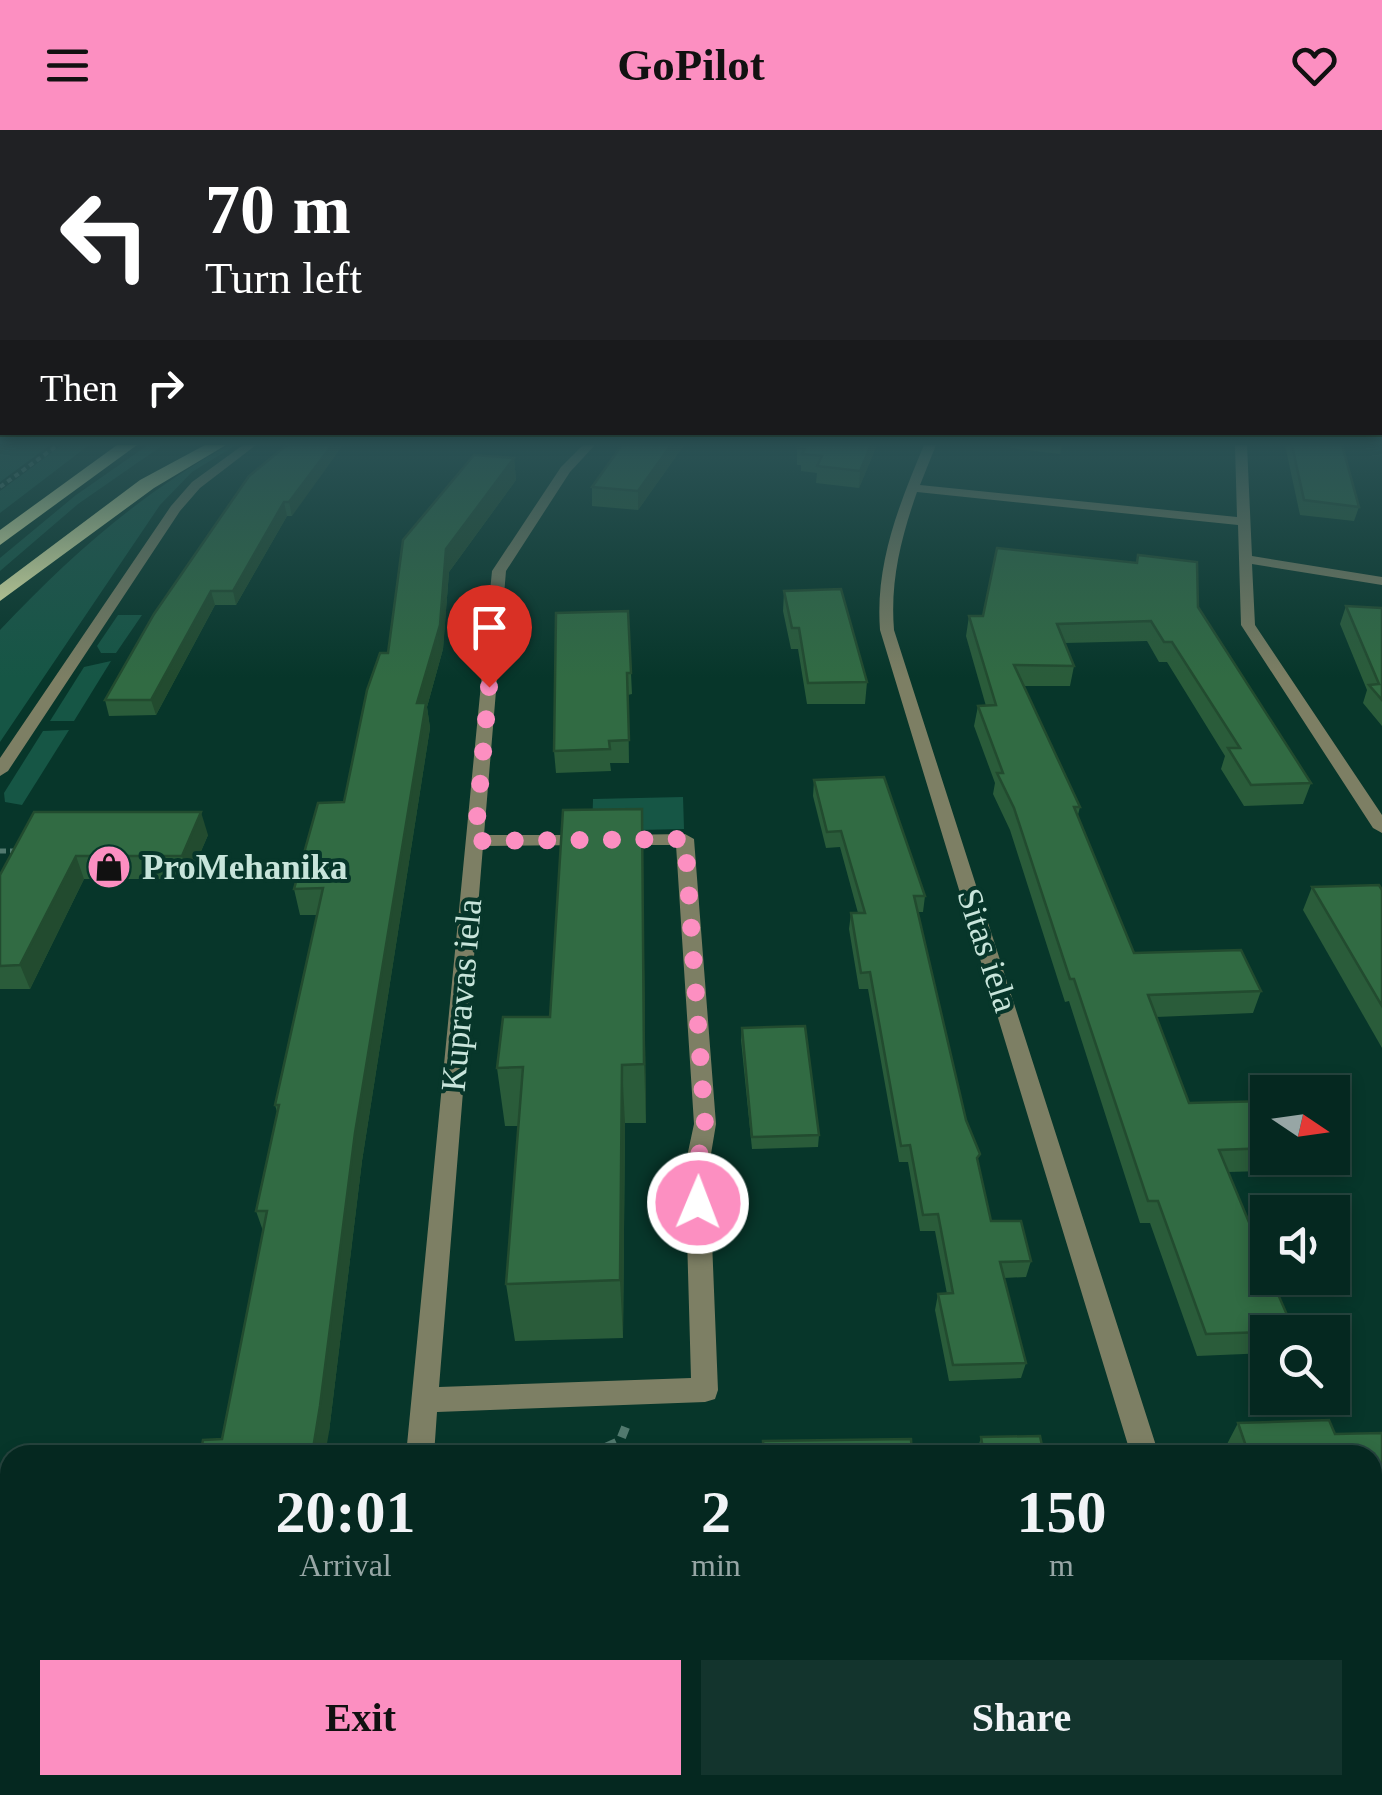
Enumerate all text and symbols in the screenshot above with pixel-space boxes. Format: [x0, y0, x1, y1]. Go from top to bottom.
icon: menu [40, 38, 95, 93]
icon: heart [1287, 38, 1342, 93]
text: GoPilot [617, 40, 765, 90]
icon: left [40, 170, 170, 300]
text: 70 m [205, 171, 351, 248]
text: Turn left [205, 253, 362, 303]
icon: right [138, 360, 193, 415]
text: Then [40, 367, 118, 409]
pin [447, 585, 532, 688]
icon: arrive [462, 600, 517, 655]
shop icon: ProMehanika [86, 844, 132, 890]
place label: ProMehanika [142, 848, 347, 887]
street label: Sitas iela [949, 884, 1026, 1017]
street label: Kupravas iela [434, 897, 489, 1093]
north arrow [1250, 1075, 1350, 1175]
map controls [1250, 1075, 1350, 1415]
position arrow [646, 1151, 750, 1255]
button: sound [1250, 1195, 1350, 1295]
button: search [1250, 1315, 1350, 1415]
text: 20:01 [276, 1479, 416, 1545]
text: 2 [701, 1479, 731, 1545]
text: 150 [1016, 1479, 1106, 1545]
text: Arrival [299, 1547, 392, 1583]
text: min [691, 1547, 741, 1583]
text: m [1049, 1547, 1074, 1583]
button: Exit [40, 1660, 681, 1775]
button: Share [701, 1660, 1342, 1775]

